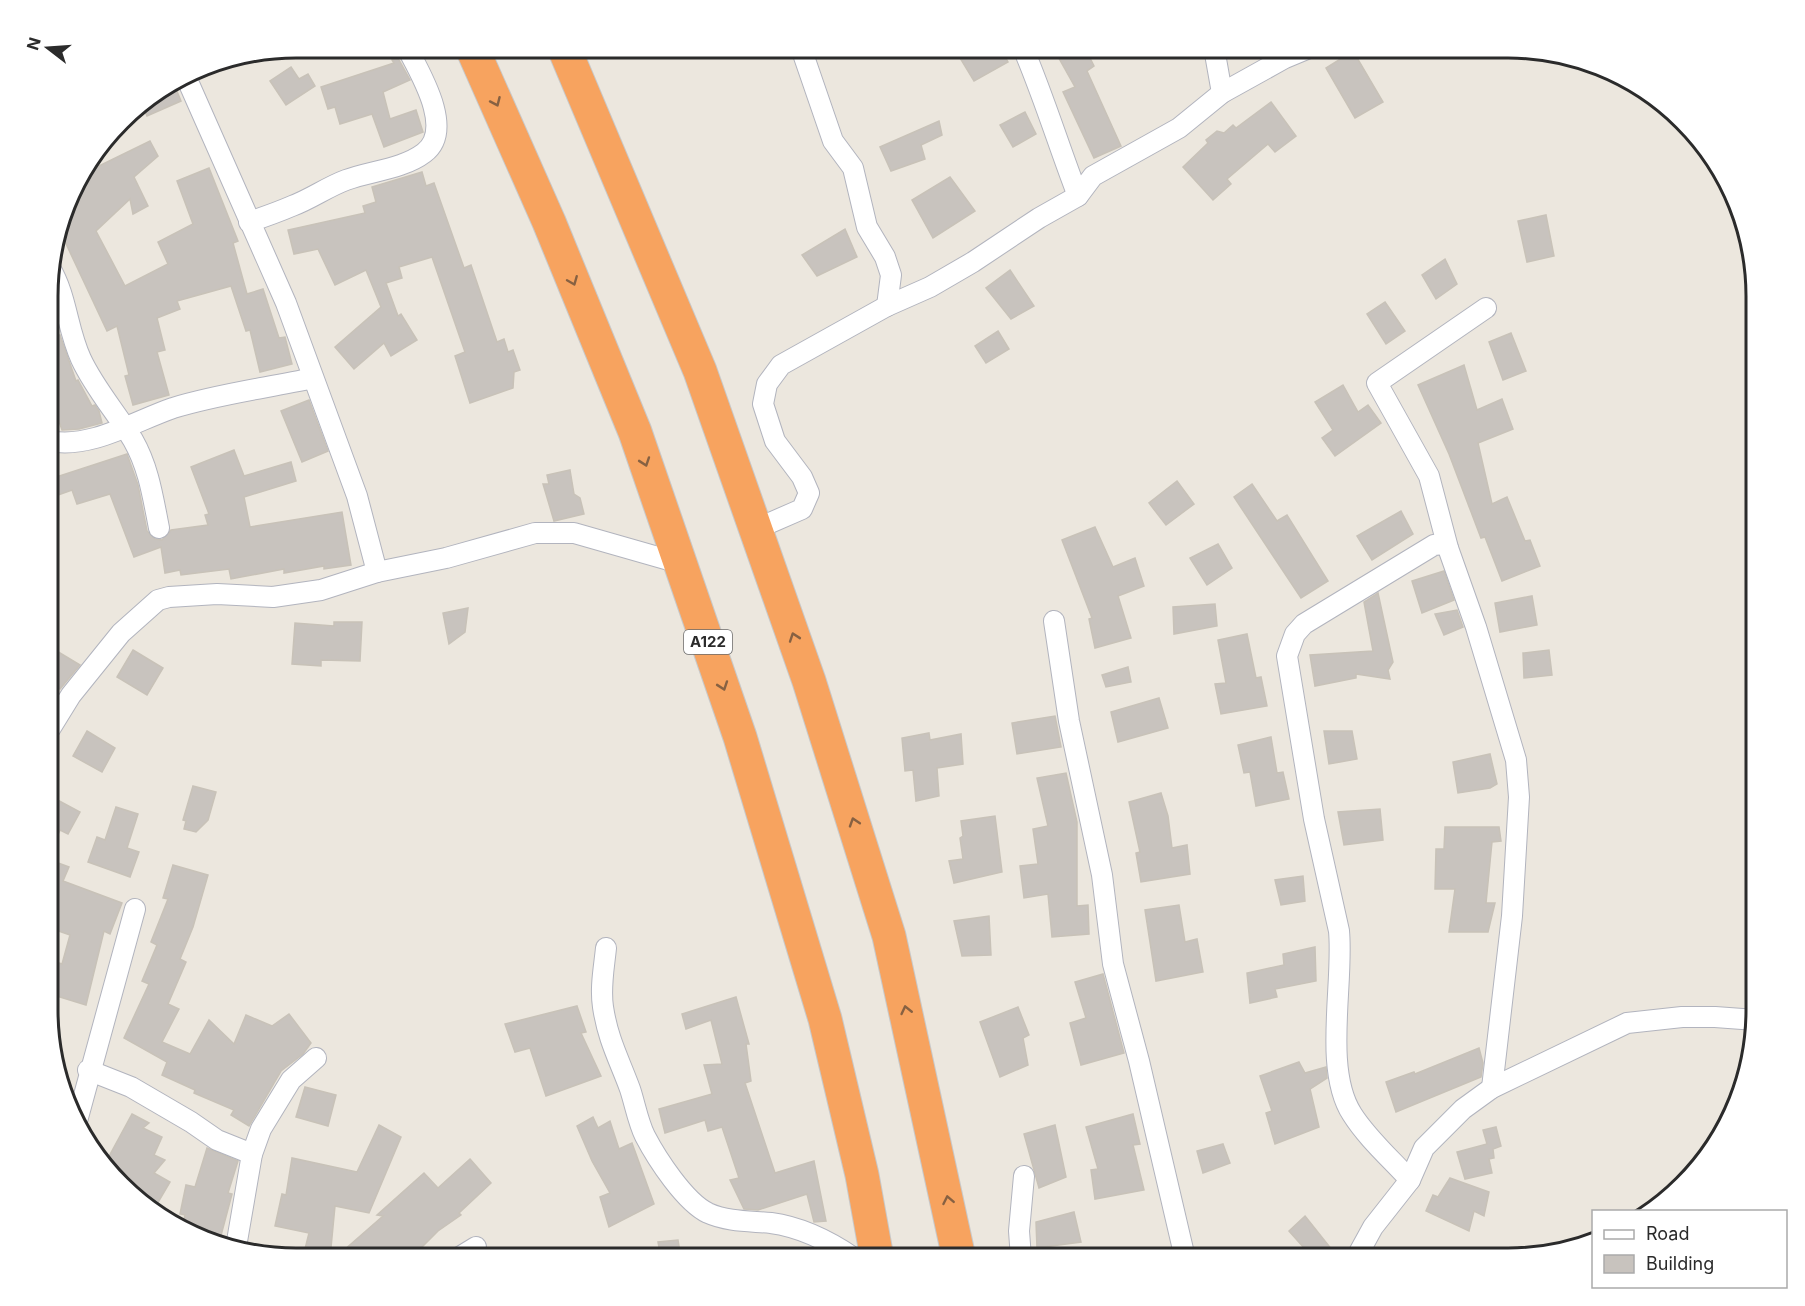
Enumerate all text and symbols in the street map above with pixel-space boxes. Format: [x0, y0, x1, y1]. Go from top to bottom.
north arrow [18, 18, 78, 78]
text: N [22, 35, 45, 52]
one-way arrow [489, 95, 501, 106]
one-way arrow [566, 274, 578, 285]
one-way arrow [638, 456, 651, 467]
road number: A122 [684, 630, 732, 654]
one-way arrow [788, 632, 801, 643]
one-way arrow [715, 680, 728, 691]
one-way arrow [849, 817, 862, 828]
one-way arrow [901, 1005, 914, 1015]
one-way arrow [942, 1196, 955, 1206]
legend [1592, 1210, 1787, 1288]
text: Road [1646, 1223, 1689, 1244]
text: Building [1646, 1253, 1714, 1274]

